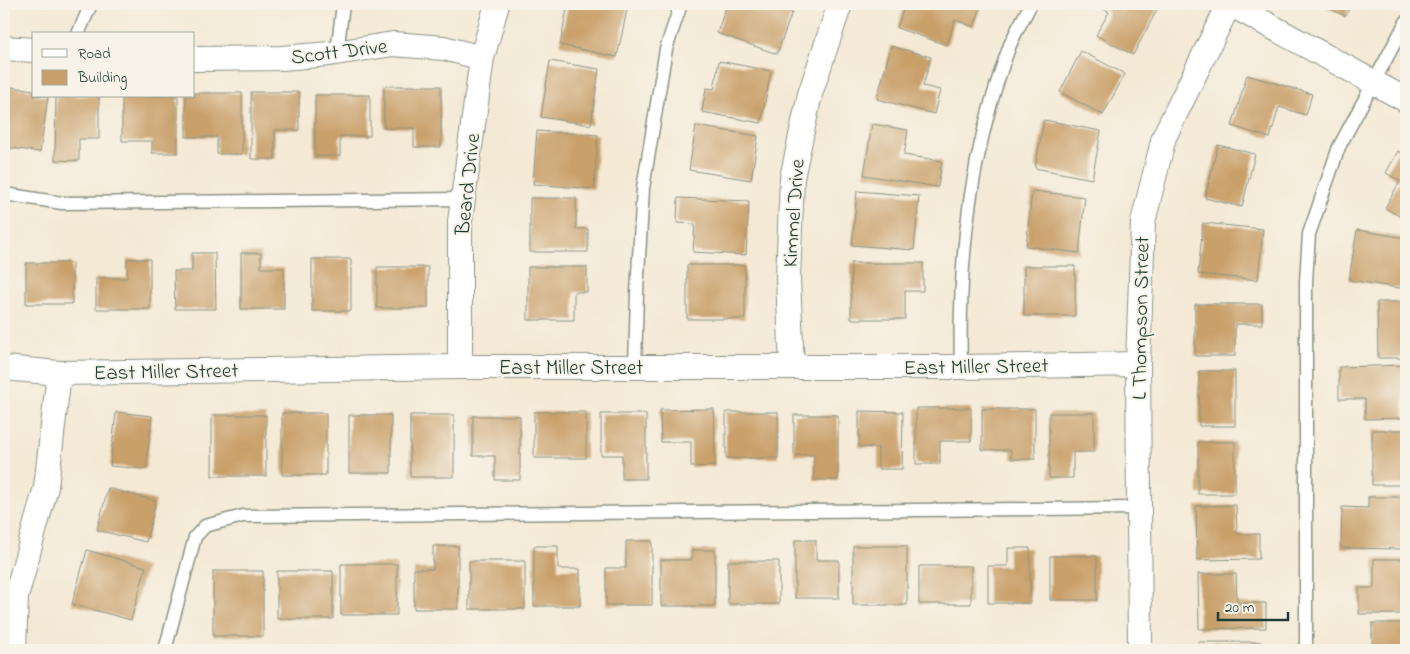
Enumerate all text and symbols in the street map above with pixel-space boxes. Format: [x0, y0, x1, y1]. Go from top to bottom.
legend [32, 32, 195, 98]
street label: Scott Drive [289, 32, 390, 74]
text: Road [78, 43, 111, 65]
text: Building [77, 67, 127, 90]
street label: Beard Drive [449, 131, 489, 238]
street label: Kimmel Drive [776, 157, 814, 268]
street label: L Thompson Street [1126, 236, 1158, 400]
street label: East Miller Street [903, 352, 1049, 384]
street label: East Miller Street [499, 354, 643, 384]
street label: East Miller Street [93, 357, 239, 389]
scale bar [1218, 589, 1288, 621]
text: 20 m [1225, 597, 1255, 619]

